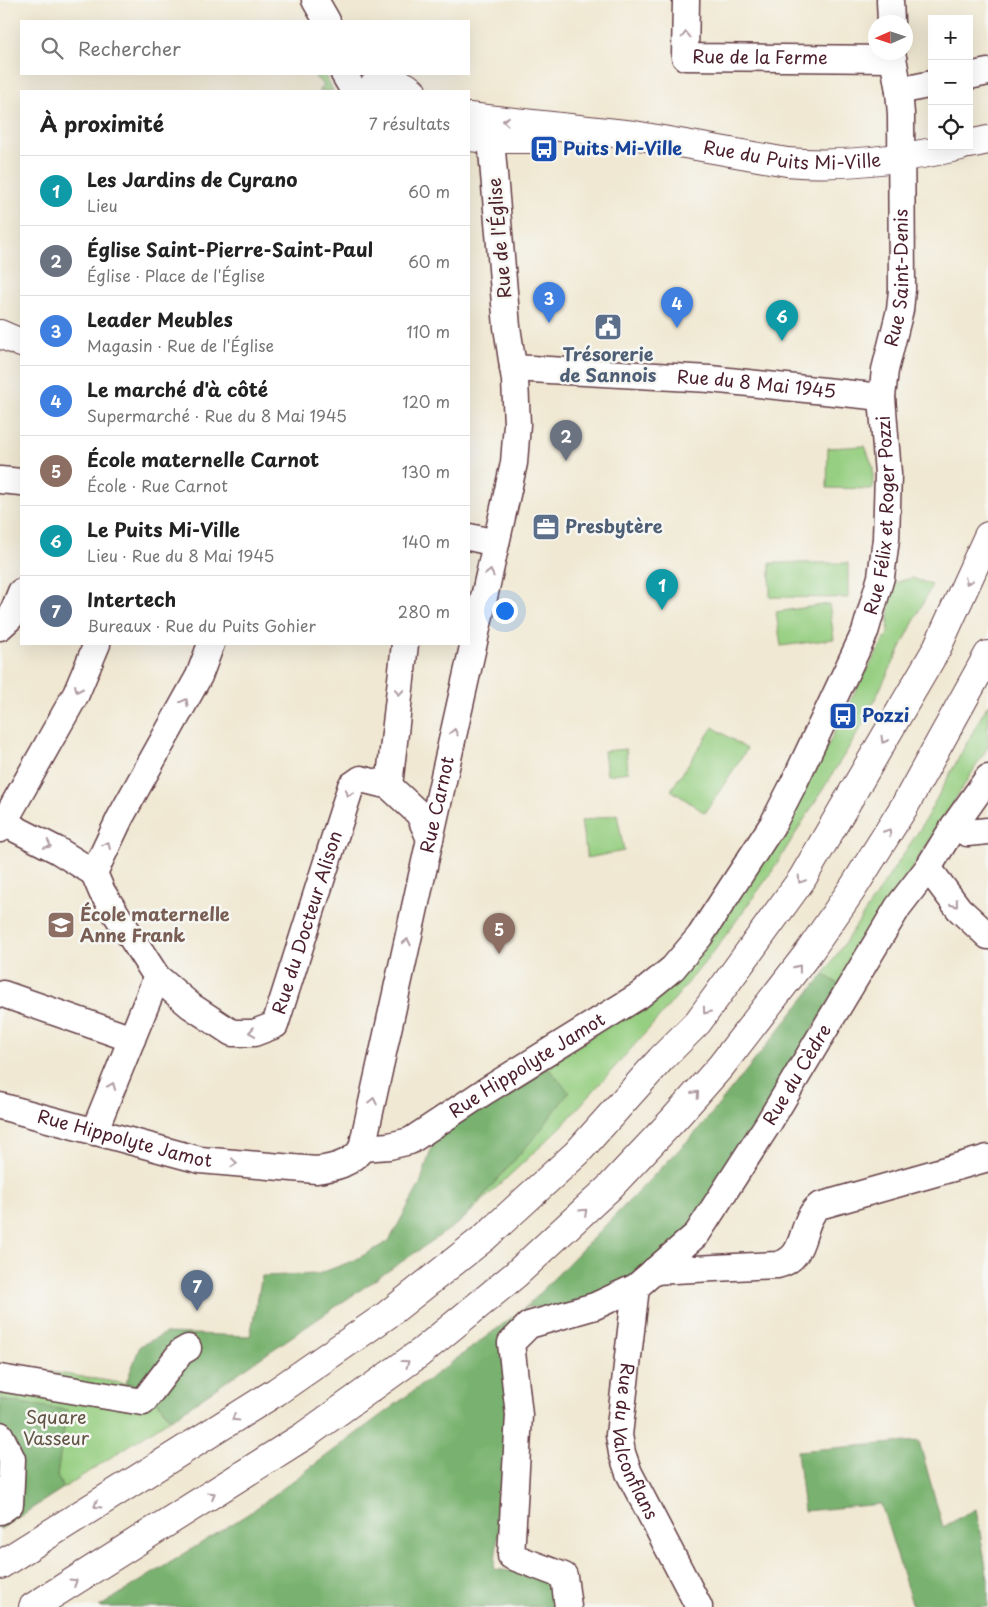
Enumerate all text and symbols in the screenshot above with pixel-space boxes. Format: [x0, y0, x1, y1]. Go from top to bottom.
north arrow [868, 15, 913, 60]
map controls [928, 15, 973, 150]
button: + [928, 15, 973, 60]
search box [20, 20, 470, 75]
one-way arrow [681, 31, 691, 38]
icon: search [38, 34, 66, 62]
text: Rechercher [78, 34, 181, 62]
street label: Rue de la Ferme [692, 42, 828, 70]
button: − [928, 60, 973, 105]
button: locate [928, 105, 973, 150]
text: À proximité [40, 107, 164, 139]
text: 7 résultats [369, 111, 450, 135]
one-way arrow [501, 116, 509, 127]
street label: Rue du Puits Mi-Ville [701, 132, 882, 176]
bus stop icon: Puits Mi-Ville [529, 134, 559, 164]
place label: Puits Mi-Ville [563, 134, 682, 161]
text: Les Jardins de Cyrano [87, 165, 297, 193]
street label: Rue de l'Église [480, 177, 517, 300]
text: 1 [52, 179, 60, 203]
text: 60 m [408, 179, 450, 203]
text: Lieu [87, 193, 118, 217]
street label: Rue Saint-Denis [876, 209, 914, 349]
text: Église Saint-Pierre-Saint-Paul [87, 235, 373, 263]
text: 2 [50, 249, 62, 273]
text: 60 m [408, 249, 450, 273]
text: Église · Place de l'Église [87, 263, 265, 287]
pin: 3 [533, 282, 565, 323]
pin: 4 [661, 287, 693, 328]
pin: 6 [766, 300, 798, 341]
text: Leader Meubles [87, 305, 233, 333]
public building icon: Trésorerie de Sannois [593, 312, 623, 342]
text: 3 [51, 319, 61, 343]
text: 110 m [407, 319, 450, 343]
text: Magasin · Rue de l'Église [87, 333, 274, 357]
place label: Trésorerie de Sannois [560, 340, 657, 388]
street label: Rue du 8 Mai 1945 [676, 362, 837, 404]
text: Le marché d'à côté [87, 375, 268, 403]
text: 4 [51, 389, 61, 413]
text: 120 m [403, 389, 450, 413]
text: Supermarché · Rue du 8 Mai 1945 [87, 403, 347, 427]
street label: Rue Félix et Roger Pozzi [856, 415, 900, 618]
pin: 2 [550, 420, 582, 461]
text: École maternelle Carnot [87, 445, 319, 473]
text: 5 [51, 459, 61, 483]
text: 130 m [402, 459, 450, 483]
text: École · Rue Carnot [87, 473, 228, 497]
office icon: Presbytère [531, 512, 561, 542]
place label: Presbytère [565, 512, 663, 539]
text: Le Puits Mi-Ville [87, 515, 240, 543]
text: 6 [50, 529, 62, 553]
text: 140 m [402, 529, 450, 553]
text: Lieu · Rue du 8 Mai 1945 [87, 543, 274, 567]
one-way arrow [484, 569, 494, 578]
pin: 1 [646, 569, 678, 610]
one-way arrow [963, 576, 974, 585]
text: Intertech [87, 585, 176, 613]
your location [492, 598, 518, 624]
text: 7 [51, 599, 61, 623]
text: 280 m [398, 599, 450, 623]
text: Bureaux · Rue du Puits Gohier [87, 613, 316, 637]
one-way arrow [74, 684, 85, 693]
one-way arrow [394, 689, 405, 697]
one-way arrow [178, 698, 188, 707]
bus stop icon: Pozzi [828, 701, 858, 731]
place label: Pozzi [862, 701, 909, 728]
one-way arrow [448, 728, 459, 736]
one-way arrow [880, 734, 890, 743]
street label: Rue Carnot [412, 754, 460, 855]
one-way arrow [345, 788, 355, 797]
street label: Rue du Docteur Alison [264, 827, 348, 1017]
one-way arrow [881, 829, 891, 838]
one-way arrow [42, 839, 51, 849]
one-way arrow [101, 841, 111, 850]
one-way arrow [798, 874, 807, 883]
one-way arrow [950, 898, 958, 907]
place label: École maternelle Anne Frank [80, 900, 230, 948]
school or university icon: École maternelle Anne Frank [46, 910, 76, 940]
pin: 5 [483, 913, 515, 954]
one-way arrow [402, 937, 412, 946]
one-way arrow [792, 965, 800, 974]
street label: Rue Hippolyte Jamot [443, 1005, 610, 1124]
one-way arrow [703, 1005, 712, 1015]
street label: Rue du Cèdre [755, 1018, 837, 1130]
one-way arrow [248, 1026, 256, 1037]
one-way arrow [106, 1082, 117, 1091]
one-way arrow [690, 1091, 699, 1100]
one-way arrow [367, 1096, 378, 1105]
street label: Rue Hippolyte Jamot [35, 1102, 213, 1173]
one-way arrow [230, 1157, 238, 1168]
one-way arrow [578, 1209, 587, 1218]
pin: 7 [181, 1270, 213, 1311]
one-way arrow [400, 1360, 410, 1369]
street label: Rue du Valconflans [607, 1362, 666, 1524]
park label: Square Vasseur [23, 1403, 90, 1451]
one-way arrow [231, 1412, 240, 1421]
one-way arrow [206, 1492, 215, 1501]
one-way arrow [94, 1498, 103, 1508]
one-way arrow [69, 1578, 78, 1588]

